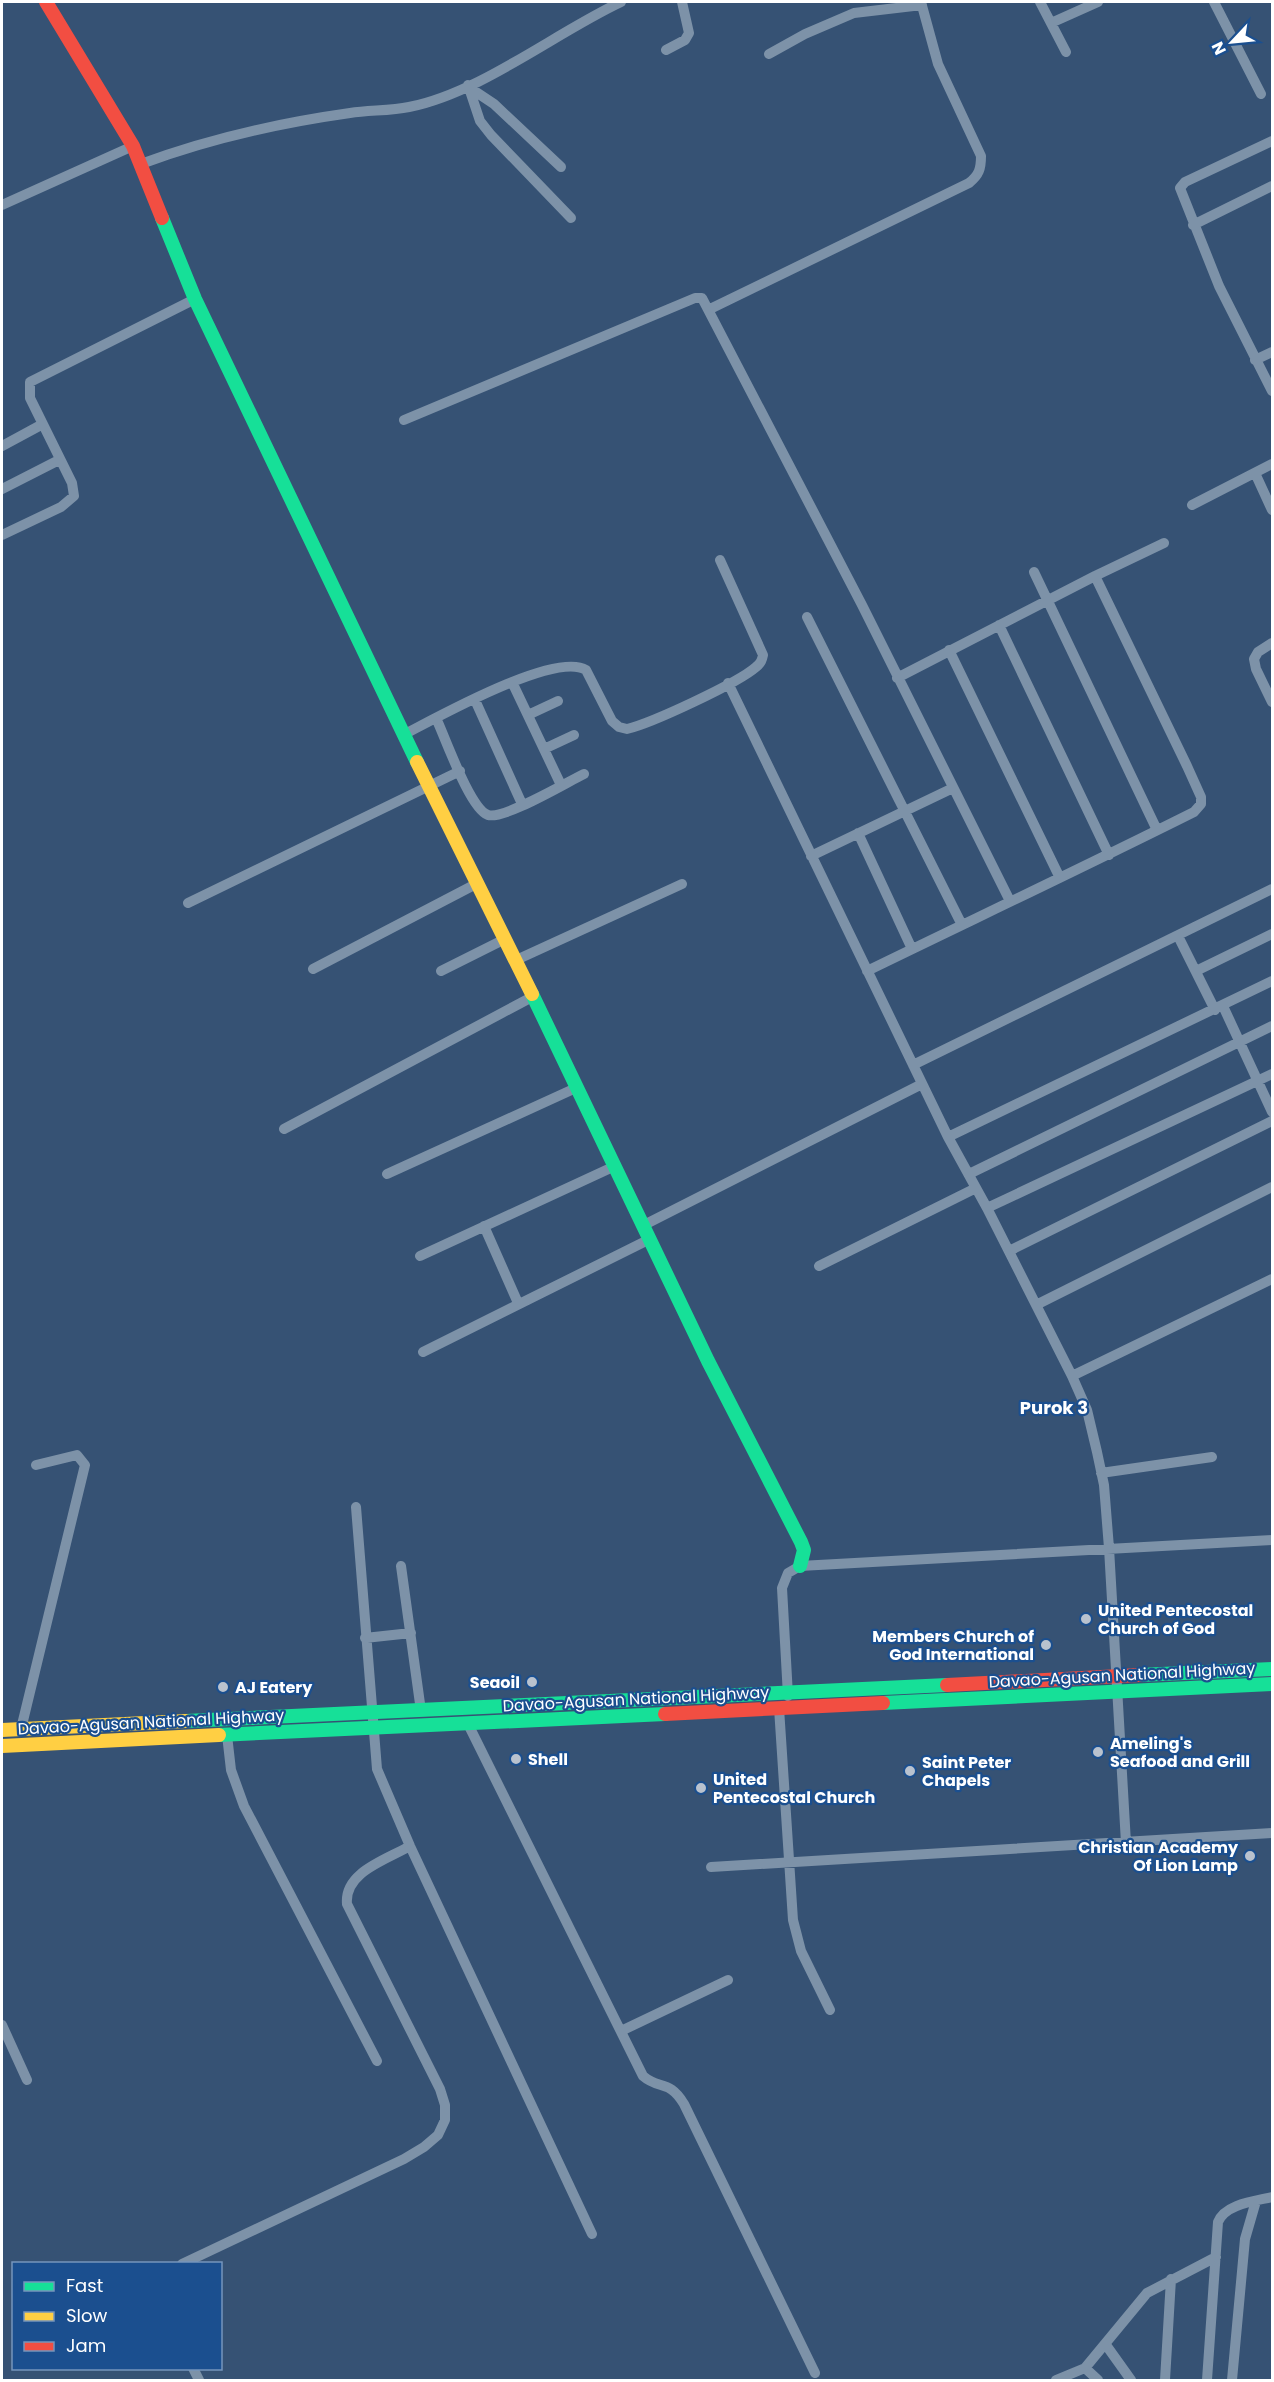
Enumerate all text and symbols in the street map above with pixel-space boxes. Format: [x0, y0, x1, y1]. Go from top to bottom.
north arrow [1202, 12, 1262, 72]
text: N [1206, 38, 1232, 59]
district label: Purok 3 [1020, 1395, 1088, 1420]
place label: United Pentecostal Church of God [1098, 1599, 1253, 1640]
marker: United Pentecostal Church of God [1079, 1612, 1093, 1626]
place label: Members Church of God International [872, 1625, 1034, 1666]
marker: Members Church of God International [1039, 1638, 1053, 1652]
street label: Davao-Agusan National Highway [988, 1657, 1256, 1693]
place label: Seaoil [470, 1671, 520, 1694]
marker: Seaoil [525, 1675, 539, 1689]
place label: AJ Eatery [235, 1676, 313, 1699]
marker: AJ Eatery [216, 1680, 230, 1694]
street label: Davao-Agusan National Highway [502, 1681, 770, 1717]
street label: Davao-Agusan National Highway [17, 1704, 285, 1740]
place label: Ameling's Seafood and Grill [1110, 1732, 1250, 1773]
marker: Ameling's Seafood and Grill [1091, 1745, 1105, 1759]
place label: Shell [528, 1748, 568, 1771]
place label: Saint Peter Chapels [922, 1751, 1011, 1792]
marker: Shell [509, 1752, 523, 1766]
marker: Saint Peter Chapels [903, 1764, 917, 1778]
place label: United Pentecostal Church [713, 1768, 875, 1809]
marker: United Pentecostal Church [694, 1781, 708, 1795]
place label: Christian Academy Of Lion Lamp [1078, 1836, 1239, 1877]
marker: Christian Academy Of Lion Lamp [1243, 1849, 1257, 1863]
legend [12, 2262, 222, 2370]
text: Fast [66, 2273, 103, 2298]
text: Slow [66, 2303, 108, 2328]
text: Jam [66, 2333, 106, 2358]

